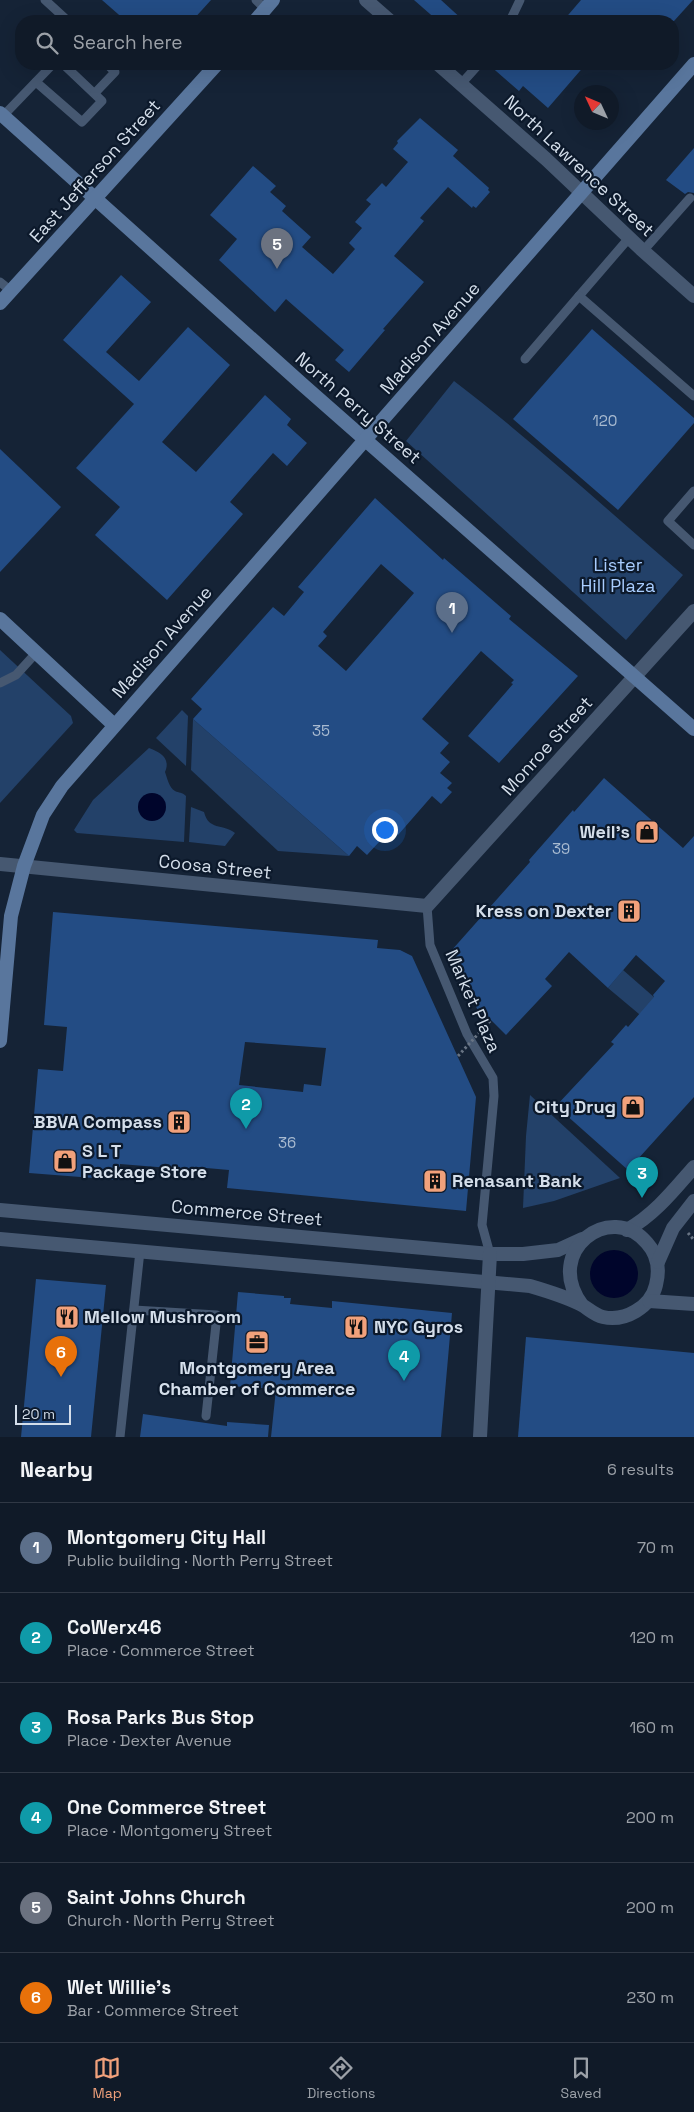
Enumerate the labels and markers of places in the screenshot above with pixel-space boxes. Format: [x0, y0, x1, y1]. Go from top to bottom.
pin: 5 [261, 228, 293, 269]
pin: 1 [436, 592, 468, 633]
shop icon: Weil's [634, 819, 660, 845]
place label: Weil's [579, 820, 630, 843]
building icon: Kress on Dexter [616, 898, 642, 924]
place label: Kress on Dexter [476, 899, 612, 922]
pin: 2 [230, 1088, 262, 1129]
shop icon: City Drug [620, 1094, 646, 1120]
place label: City Drug [534, 1095, 616, 1118]
building icon: BBVA Compass [166, 1109, 192, 1135]
place label: BBVA Compass [33, 1110, 162, 1133]
place label: S L T Package Store [82, 1139, 207, 1183]
shop icon: S L T Package Store [52, 1148, 78, 1174]
pin: 3 [626, 1157, 658, 1198]
building icon: Renasant Bank [422, 1168, 448, 1194]
place label: Renasant Bank [452, 1169, 582, 1192]
restaurant icon: Mellow Mushroom [54, 1304, 80, 1330]
place label: Mellow Mushroom [84, 1305, 241, 1328]
restaurant icon: NYC Gyros [343, 1314, 369, 1340]
place label: NYC Gyros [374, 1315, 463, 1338]
office icon: Montgomery Area Chamber of Commerce [244, 1329, 270, 1355]
pin: 6 [45, 1336, 77, 1377]
pin: 4 [388, 1340, 420, 1381]
place label: Montgomery Area Chamber of Commerce [159, 1356, 355, 1400]

